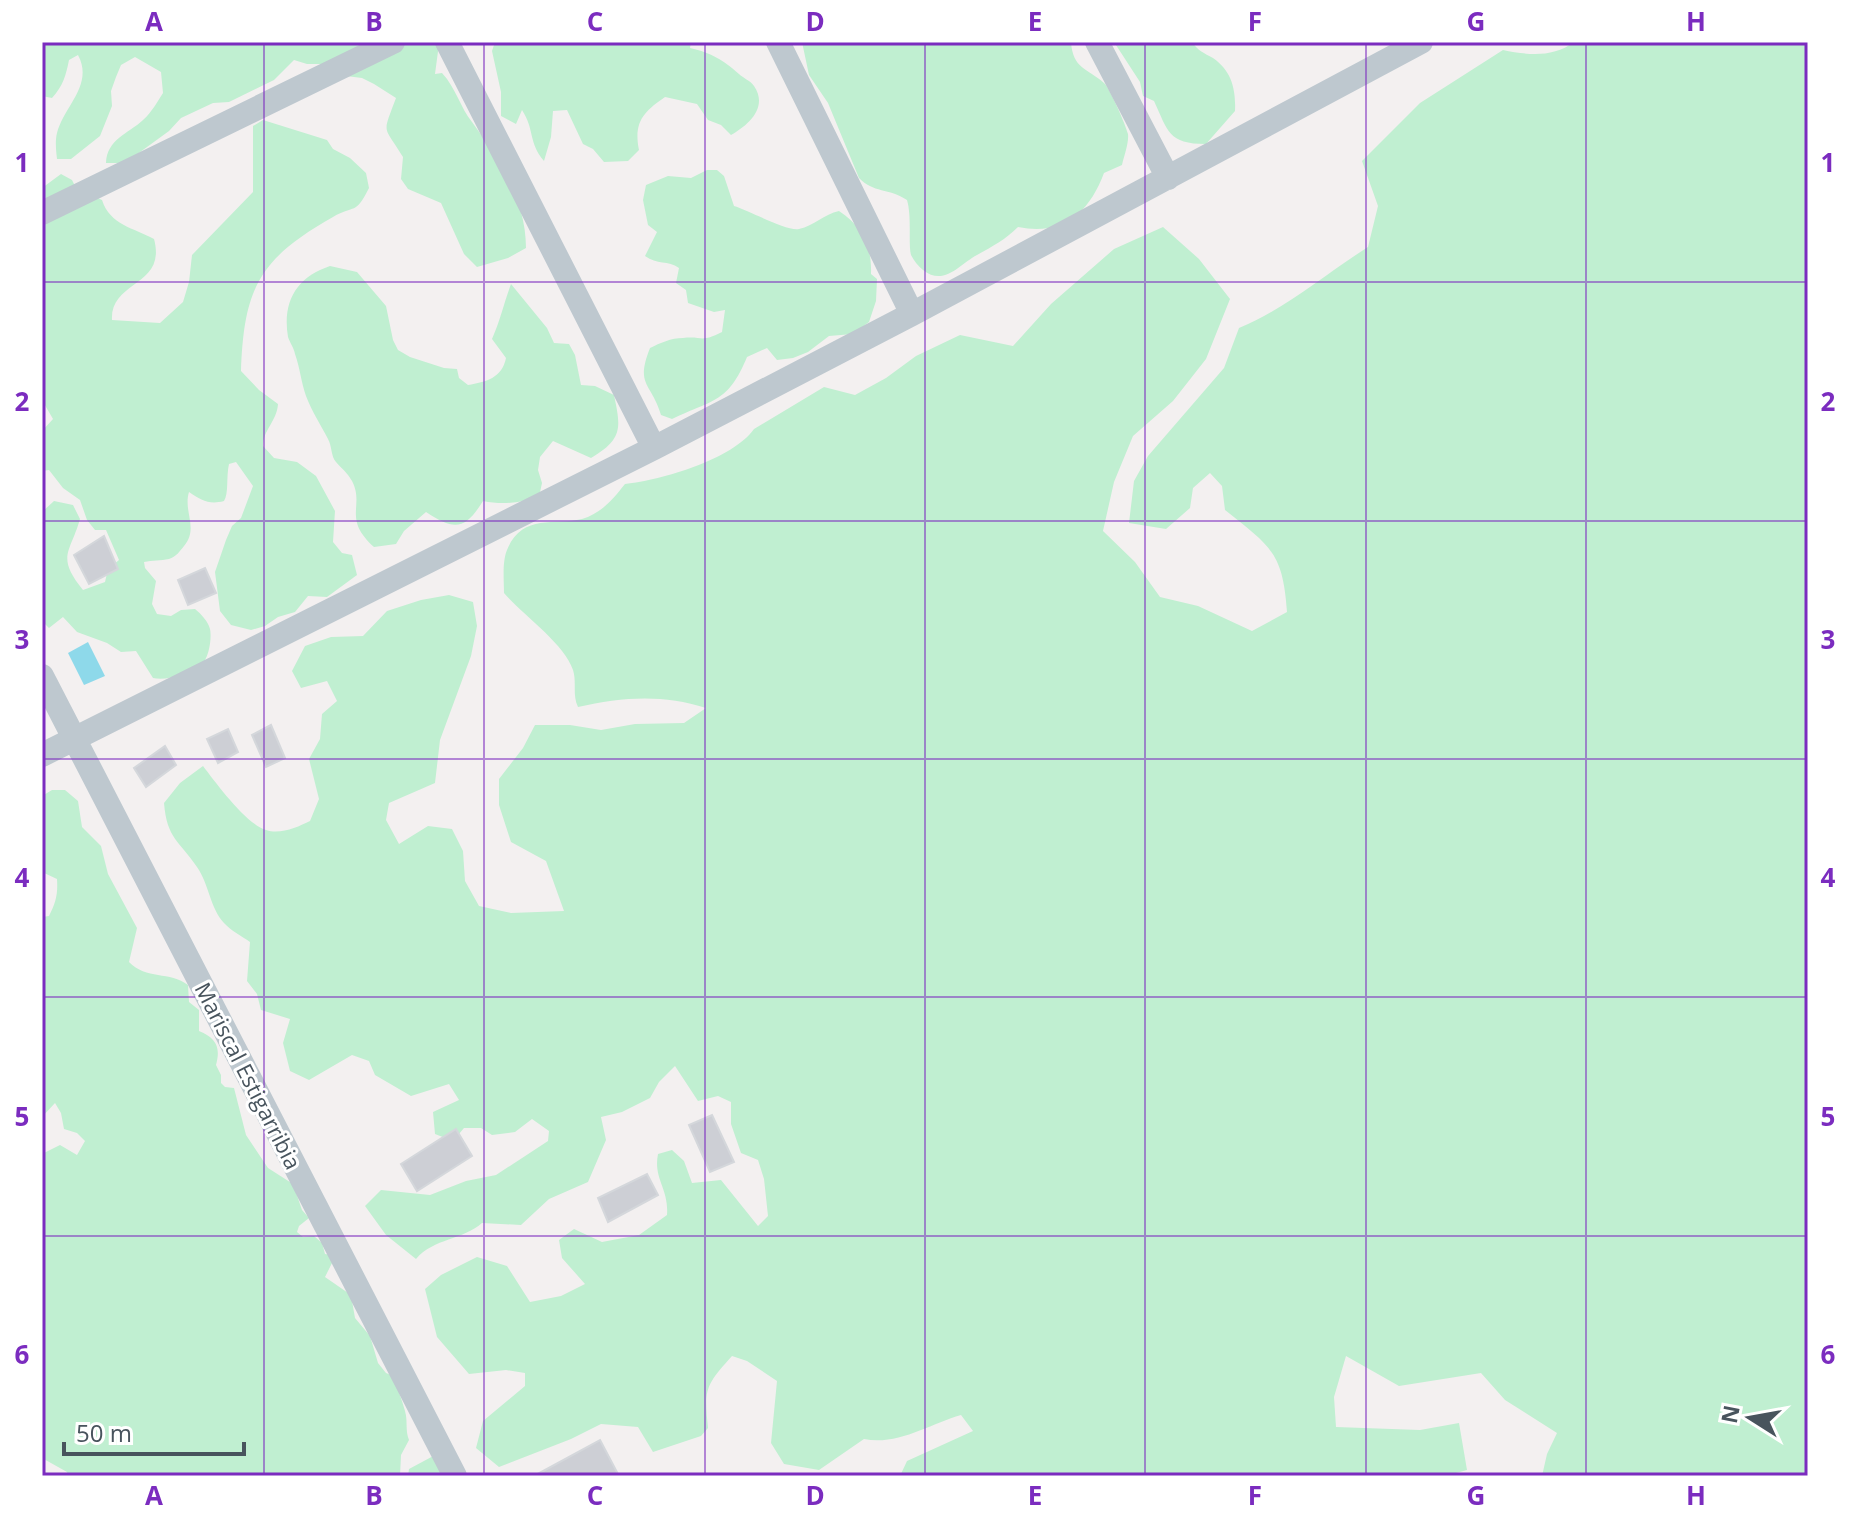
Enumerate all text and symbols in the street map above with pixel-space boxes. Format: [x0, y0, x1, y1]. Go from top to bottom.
text: A [145, 3, 163, 39]
text: B [365, 3, 383, 39]
text: C [587, 3, 603, 39]
text: D [805, 3, 825, 39]
text: E [1028, 3, 1042, 39]
text: F [1248, 3, 1262, 39]
text: G [1467, 3, 1485, 39]
text: H [1686, 3, 1706, 39]
text: 1 [15, 144, 29, 180]
text: 1 [1821, 144, 1835, 180]
text: 2 [15, 383, 30, 419]
text: 2 [1821, 383, 1836, 419]
text: 3 [15, 621, 29, 657]
text: 3 [1821, 621, 1835, 657]
text: 4 [15, 859, 30, 895]
text: 4 [1821, 859, 1836, 895]
street label: Mariscal Estigarribia [189, 977, 309, 1174]
text: 5 [15, 1098, 29, 1134]
text: 5 [1821, 1098, 1835, 1134]
text: 6 [15, 1336, 30, 1372]
text: 6 [1821, 1336, 1836, 1372]
north arrow [1710, 1378, 1790, 1458]
text: N [1713, 1402, 1746, 1426]
scale bar [64, 1406, 244, 1456]
text: 50 m [76, 1416, 132, 1449]
text: A [145, 1477, 163, 1513]
text: B [365, 1477, 383, 1513]
text: C [587, 1477, 603, 1513]
text: D [805, 1477, 825, 1513]
text: E [1028, 1477, 1042, 1513]
text: F [1248, 1477, 1262, 1513]
text: G [1467, 1477, 1485, 1513]
text: H [1686, 1477, 1706, 1513]

